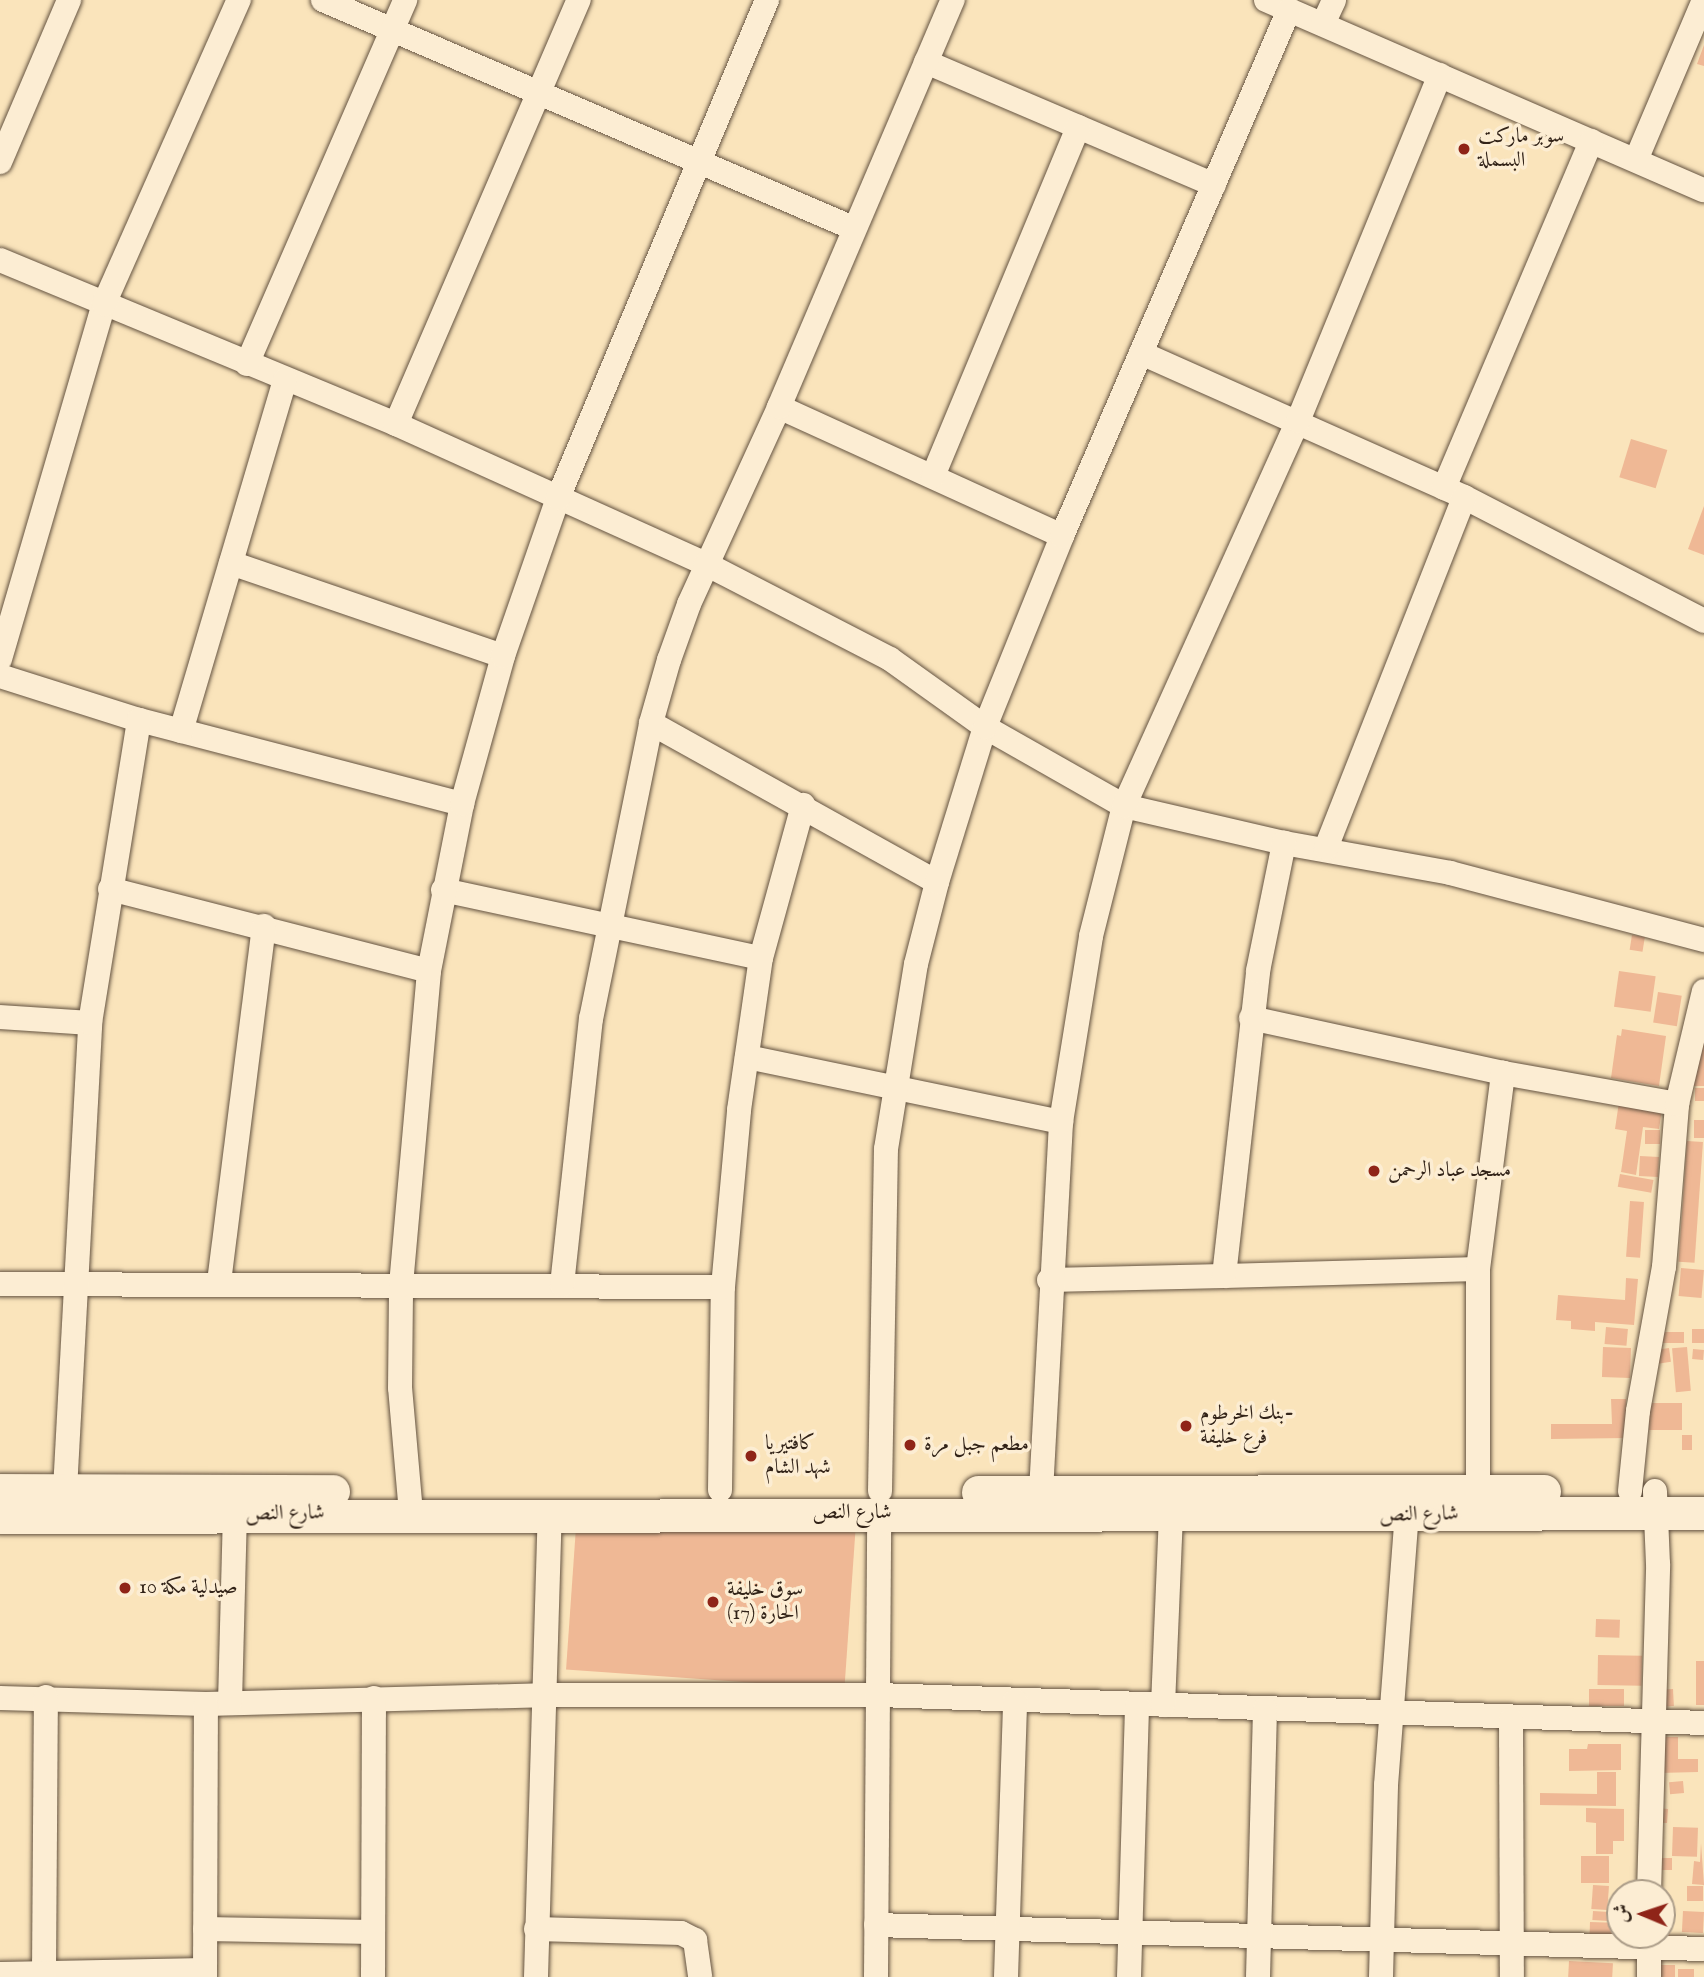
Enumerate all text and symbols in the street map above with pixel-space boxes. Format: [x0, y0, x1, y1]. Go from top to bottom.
place label: سوبر ماركت البسملة [1478, 124, 1564, 174]
marker: سوبر ماركت البسملة [1456, 141, 1472, 157]
place label: مسجد عباد الرحمن [1388, 1158, 1511, 1184]
marker: مسجد عباد الرحمن [1366, 1163, 1382, 1179]
place label: بنك الخرطوم- فرع خليفة [1200, 1401, 1294, 1451]
marker: بنك الخرطوم- فرع خليفة [1178, 1418, 1194, 1434]
place label: كافتيريا شهد الشام [765, 1431, 831, 1481]
place label: مطعم جبل مرة [924, 1432, 1029, 1458]
marker: مطعم جبل مرة [902, 1437, 918, 1453]
marker: كافتيريا شهد الشام [743, 1448, 759, 1464]
street label: شارع النص [812, 1500, 892, 1526]
street label: شارع النص [245, 1501, 325, 1527]
street label: شارع النص [1379, 1502, 1459, 1528]
place label: صيدلية مكة 10 [139, 1575, 238, 1601]
place label: سوق خليفة الحارة (17) [727, 1577, 803, 1627]
marker: صيدلية مكة 10 [117, 1580, 133, 1596]
marker: سوق خليفة الحارة (17) [705, 1594, 721, 1610]
north arrow [1606, 1879, 1676, 1949]
text: ش [1610, 1904, 1634, 1923]

